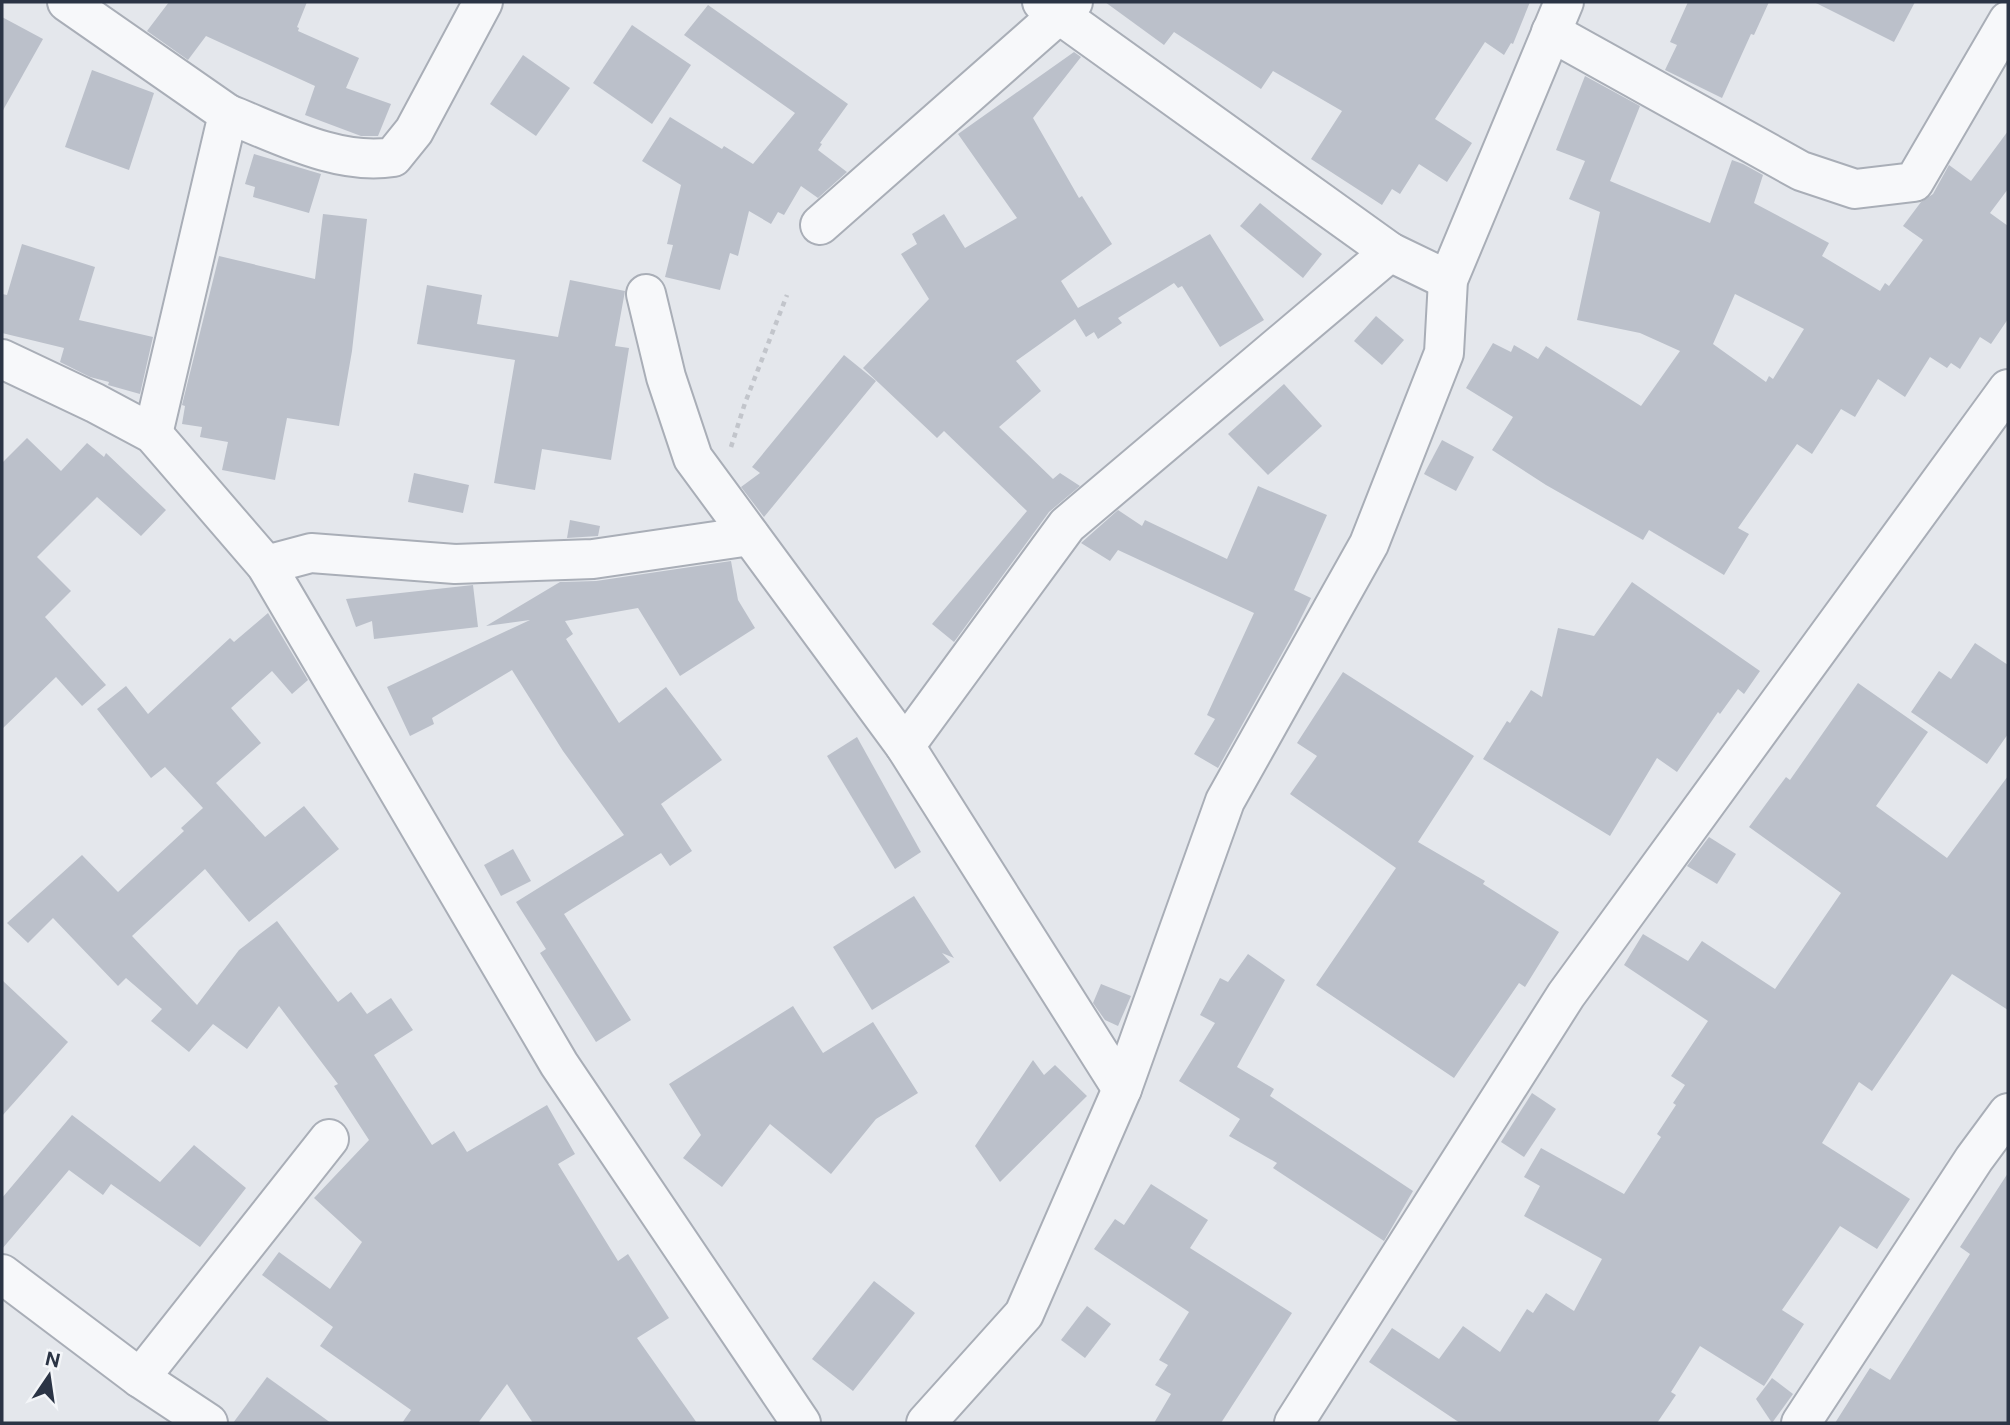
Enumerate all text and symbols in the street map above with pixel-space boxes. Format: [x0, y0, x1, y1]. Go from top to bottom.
north arrow [14, 1341, 84, 1411]
text: N [43, 1347, 63, 1372]

